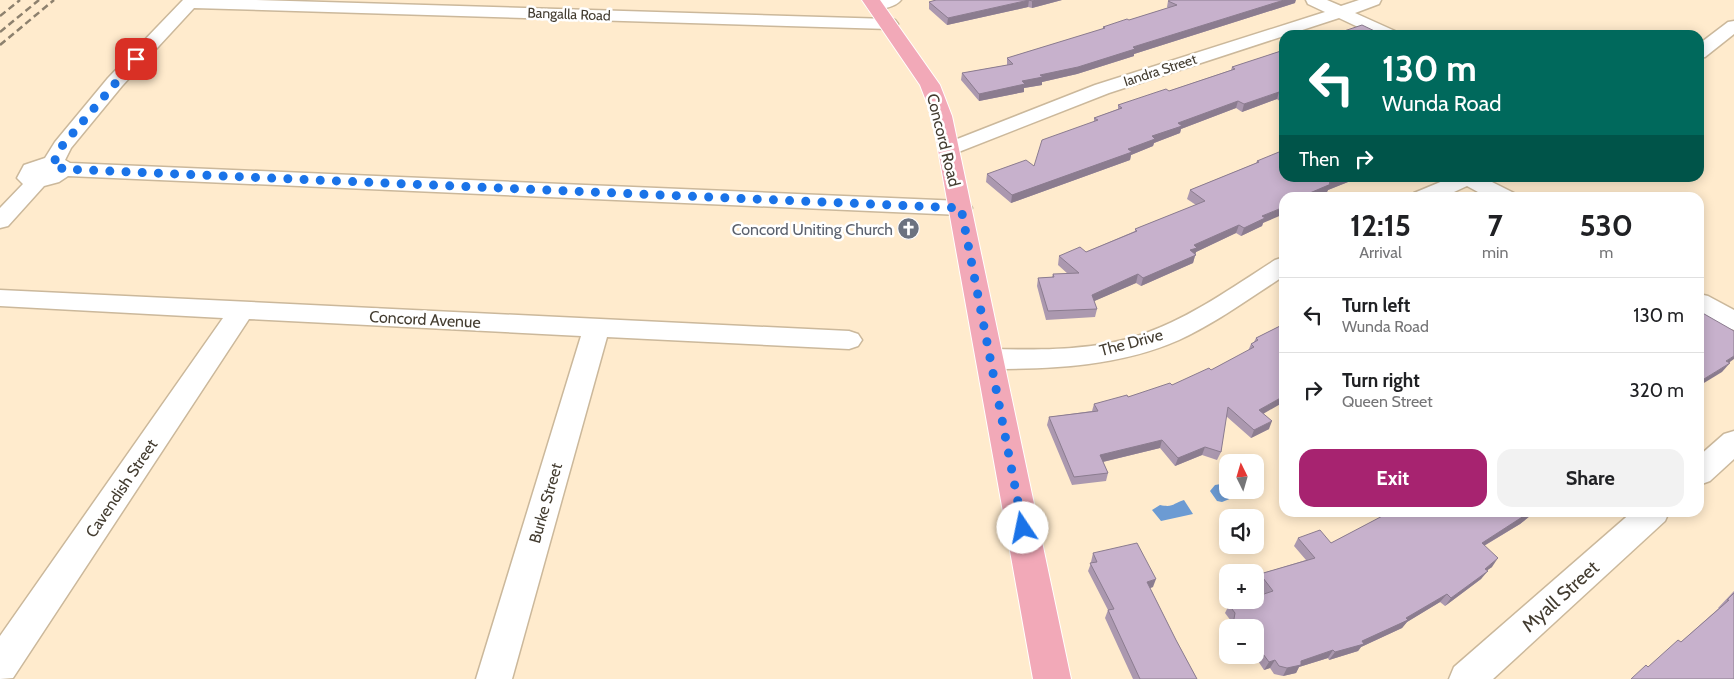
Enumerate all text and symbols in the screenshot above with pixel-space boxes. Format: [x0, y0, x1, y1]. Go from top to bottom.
street label: Bangalla Road [527, 4, 611, 24]
pin [115, 38, 157, 80]
icon: arrive [122, 45, 150, 73]
text: 130 m [1382, 47, 1477, 90]
street label: Iandra Street [1121, 50, 1199, 90]
icon: left [1299, 50, 1364, 115]
text: Wunda Road [1382, 90, 1501, 117]
street label: Concord Road [923, 92, 964, 189]
icon: right [1350, 145, 1378, 173]
text: Then [1299, 148, 1340, 171]
text: 12:15 [1350, 207, 1411, 244]
text: 7 [1488, 207, 1503, 244]
text: 530 [1579, 207, 1633, 244]
church icon: Concord Uniting Church [897, 217, 921, 241]
place label: Concord Uniting Church [732, 220, 893, 239]
text: Arrival [1359, 243, 1402, 262]
text: min [1482, 243, 1508, 262]
text: m [1599, 243, 1613, 262]
text: Turn left [1342, 294, 1410, 317]
icon: left [1299, 301, 1327, 329]
text: 130 m [1633, 304, 1684, 327]
street label: Concord Avenue [369, 307, 481, 332]
text: Wunda Road [1342, 317, 1429, 336]
street label: The Drive [1097, 325, 1165, 360]
text: Turn right [1342, 369, 1420, 392]
icon: right [1299, 376, 1327, 404]
text: 320 m [1630, 379, 1684, 402]
text: Queen Street [1342, 392, 1433, 411]
street label: Cavendish Street [82, 435, 162, 541]
button: Exit [1299, 449, 1487, 507]
button: Share [1497, 449, 1684, 507]
north arrow [1219, 454, 1264, 499]
map controls [1219, 454, 1264, 664]
street label: Burke Street [525, 460, 566, 545]
position arrow [996, 501, 1048, 553]
button: sound [1219, 509, 1264, 554]
street label: Myall Street [1517, 555, 1604, 637]
button: + [1219, 564, 1264, 609]
button: − [1219, 619, 1264, 664]

